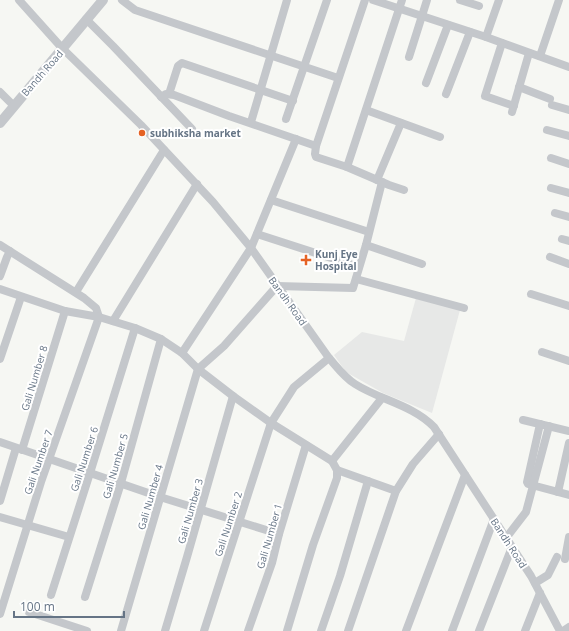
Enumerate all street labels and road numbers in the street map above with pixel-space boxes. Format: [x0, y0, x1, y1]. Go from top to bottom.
street label: Bandh Road [18, 47, 66, 99]
street label: Bandh Road [266, 274, 310, 328]
street label: Gali Number 8 [17, 343, 51, 412]
street label: Gali Number 6 [67, 424, 101, 493]
street label: Gali Number 7 [20, 428, 56, 496]
street label: Gali Number 5 [99, 431, 131, 500]
street label: Gali Number 4 [134, 462, 166, 531]
street label: Gali Number 3 [174, 476, 206, 545]
street label: Gali Number 2 [211, 489, 245, 558]
street label: Gali Number 1 [253, 502, 285, 570]
street label: Bandh Road [488, 515, 530, 571]

